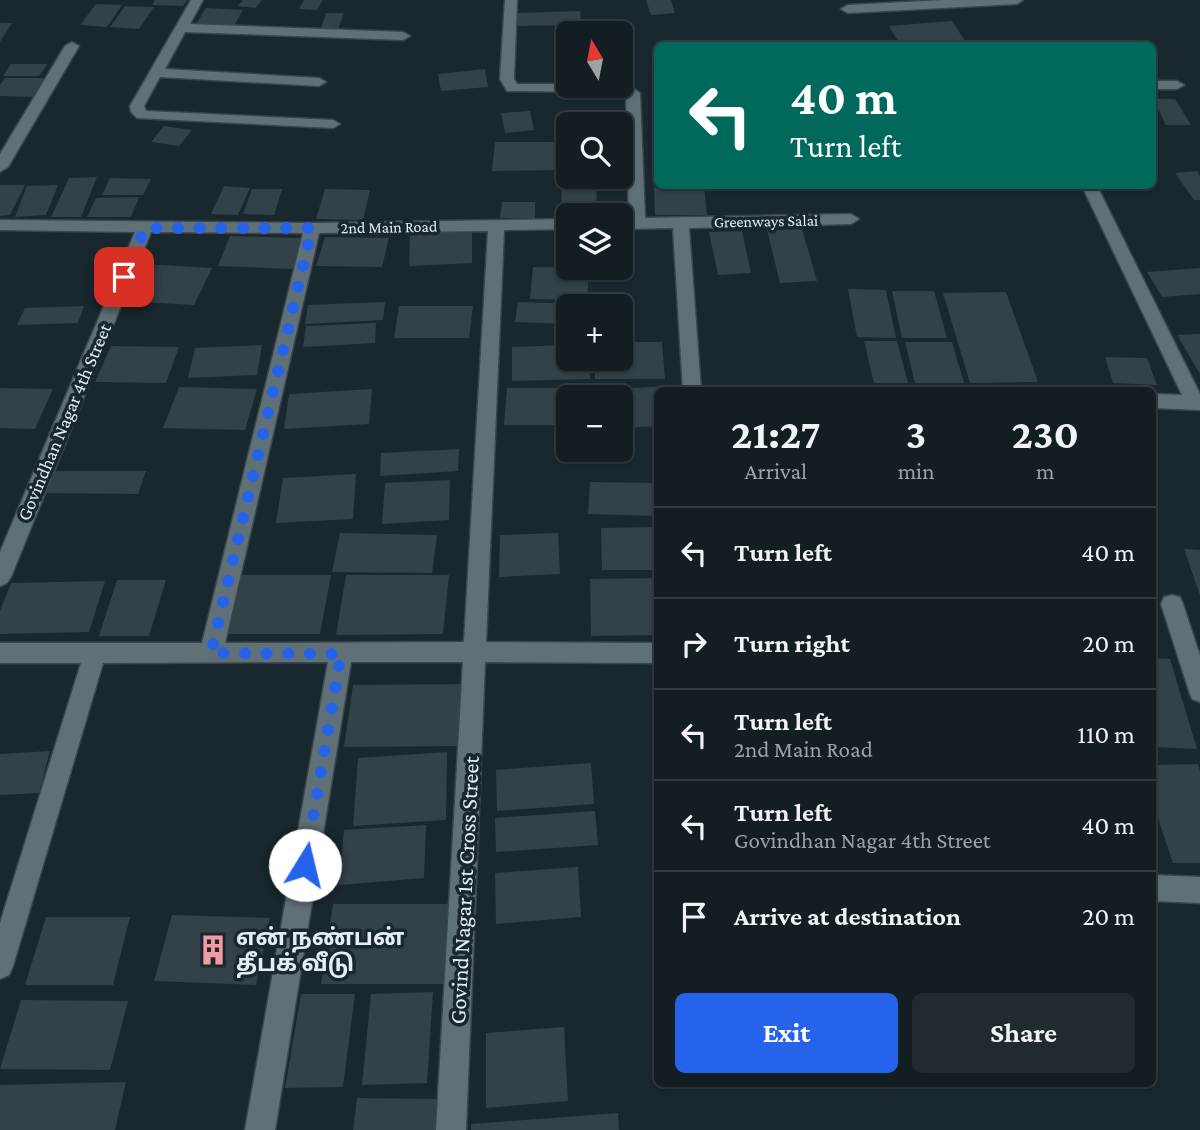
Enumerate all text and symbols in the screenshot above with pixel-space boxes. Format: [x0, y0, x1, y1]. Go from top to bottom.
north arrow [556, 21, 634, 98]
map controls [556, 21, 633, 462]
icon: left [675, 70, 766, 161]
text: 40 m [790, 70, 897, 125]
button: search [556, 112, 633, 189]
text: Turn left [790, 128, 901, 164]
button: layers [556, 203, 633, 280]
street label: Greenways Salai [714, 212, 818, 231]
street label: 2nd Main Road [341, 218, 438, 236]
pin [94, 247, 154, 307]
icon: arrive [105, 258, 143, 296]
button: + [556, 294, 633, 371]
street label: Govindhan Nagar 4th Street [13, 320, 115, 524]
button: − [556, 385, 633, 462]
text: 21:27 [731, 410, 821, 457]
text: 3 [906, 410, 926, 457]
text: 230 [1012, 410, 1079, 457]
text: Arrival [745, 458, 807, 484]
text: min [898, 458, 934, 484]
text: m [1036, 458, 1054, 484]
icon: left [675, 534, 713, 572]
text: Turn left [734, 538, 832, 567]
text: 40 m [1081, 538, 1135, 567]
icon: right [675, 625, 713, 663]
text: Turn right [734, 629, 850, 658]
text: 20 m [1082, 629, 1135, 658]
text: Turn left [734, 707, 832, 736]
icon: left [675, 716, 713, 754]
text: 110 m [1077, 720, 1135, 749]
text: 2nd Main Road [734, 736, 873, 762]
street label: Govind Nagar 1st Cross Street [444, 755, 484, 1025]
text: Turn left [734, 798, 832, 827]
icon: left [675, 807, 713, 845]
text: 40 m [1081, 811, 1135, 840]
text: Govindhan Nagar 4th Street [734, 827, 990, 853]
position arrow [268, 828, 342, 902]
icon: arrive [675, 898, 713, 936]
text: Arrive at destination [734, 902, 961, 931]
text: 20 m [1082, 902, 1135, 931]
place label: என் நண்பன் தீபக் வீடு [236, 924, 404, 978]
building icon: என் நண்பன் தீபக் வீடு [196, 933, 230, 967]
button: Exit [675, 993, 898, 1073]
button: Share [912, 993, 1135, 1073]

